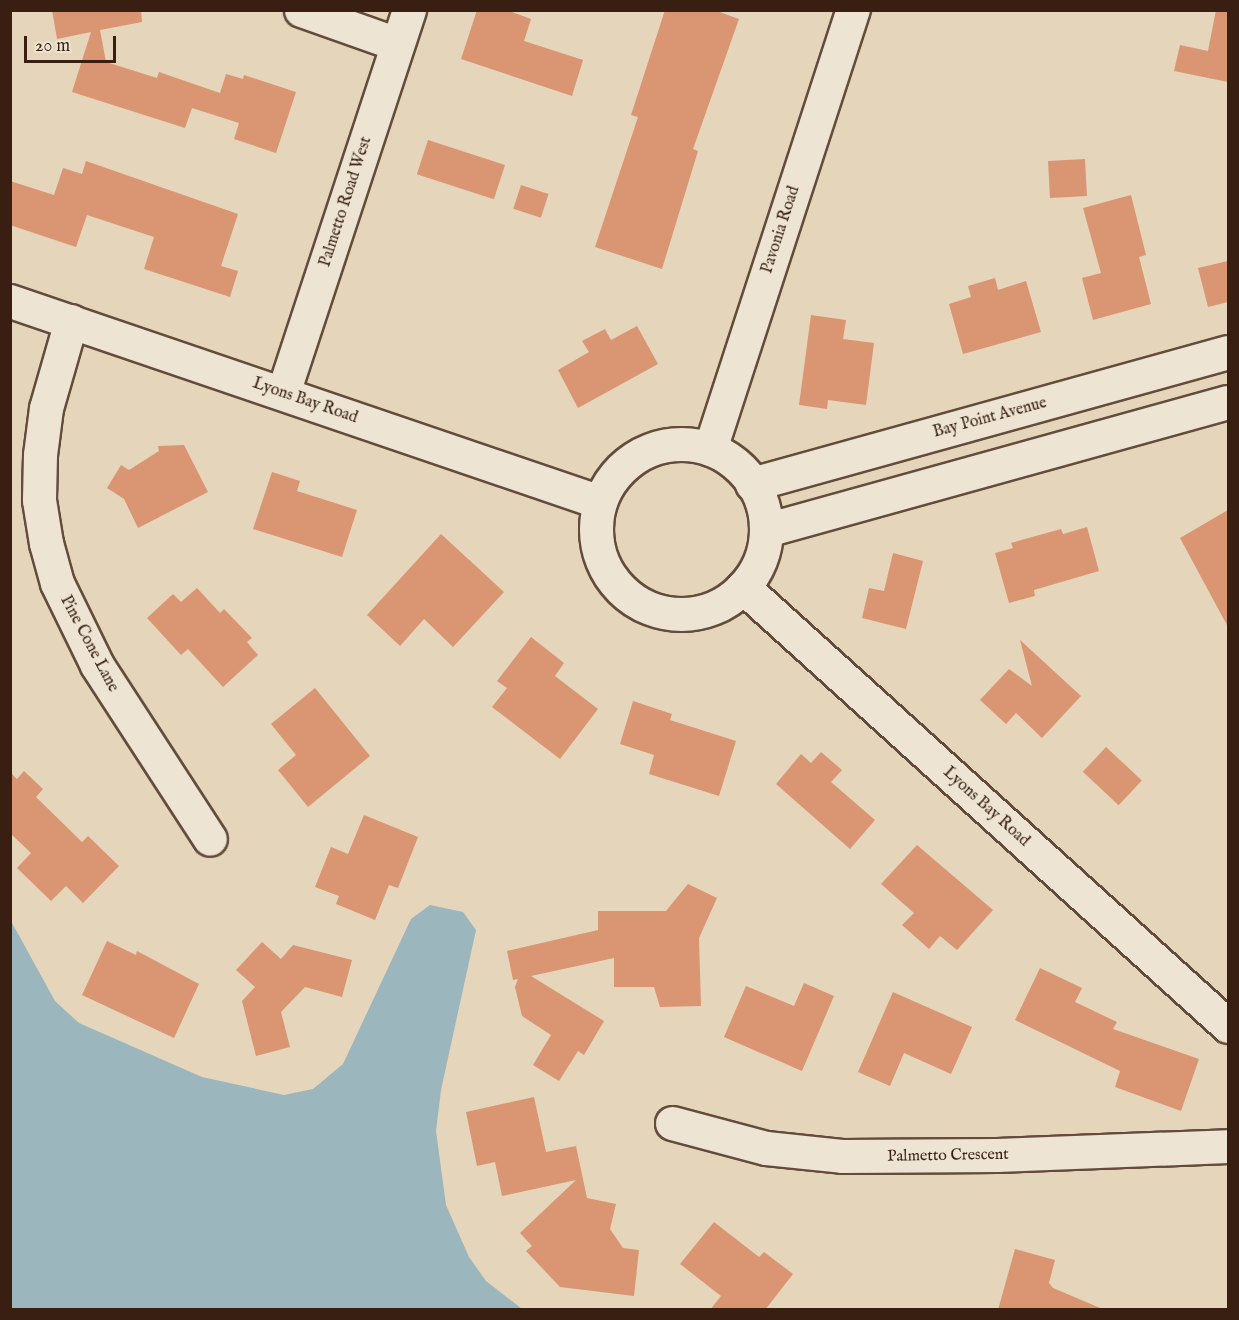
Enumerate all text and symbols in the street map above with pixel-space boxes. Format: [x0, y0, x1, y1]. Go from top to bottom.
scale bar [27, 24, 118, 62]
text: 20 m [35, 35, 70, 58]
street label: Palmetto Road West [316, 134, 376, 270]
street label: Pavonia Road [758, 184, 804, 276]
street label: Lyons Bay Road [250, 374, 360, 428]
street label: Bay Point Avenue [931, 394, 1049, 442]
street label: Pine Cone Lane [56, 593, 122, 695]
street label: Lyons Bay Road [939, 763, 1033, 851]
street label: Palmetto Crescent [887, 1145, 1009, 1167]

